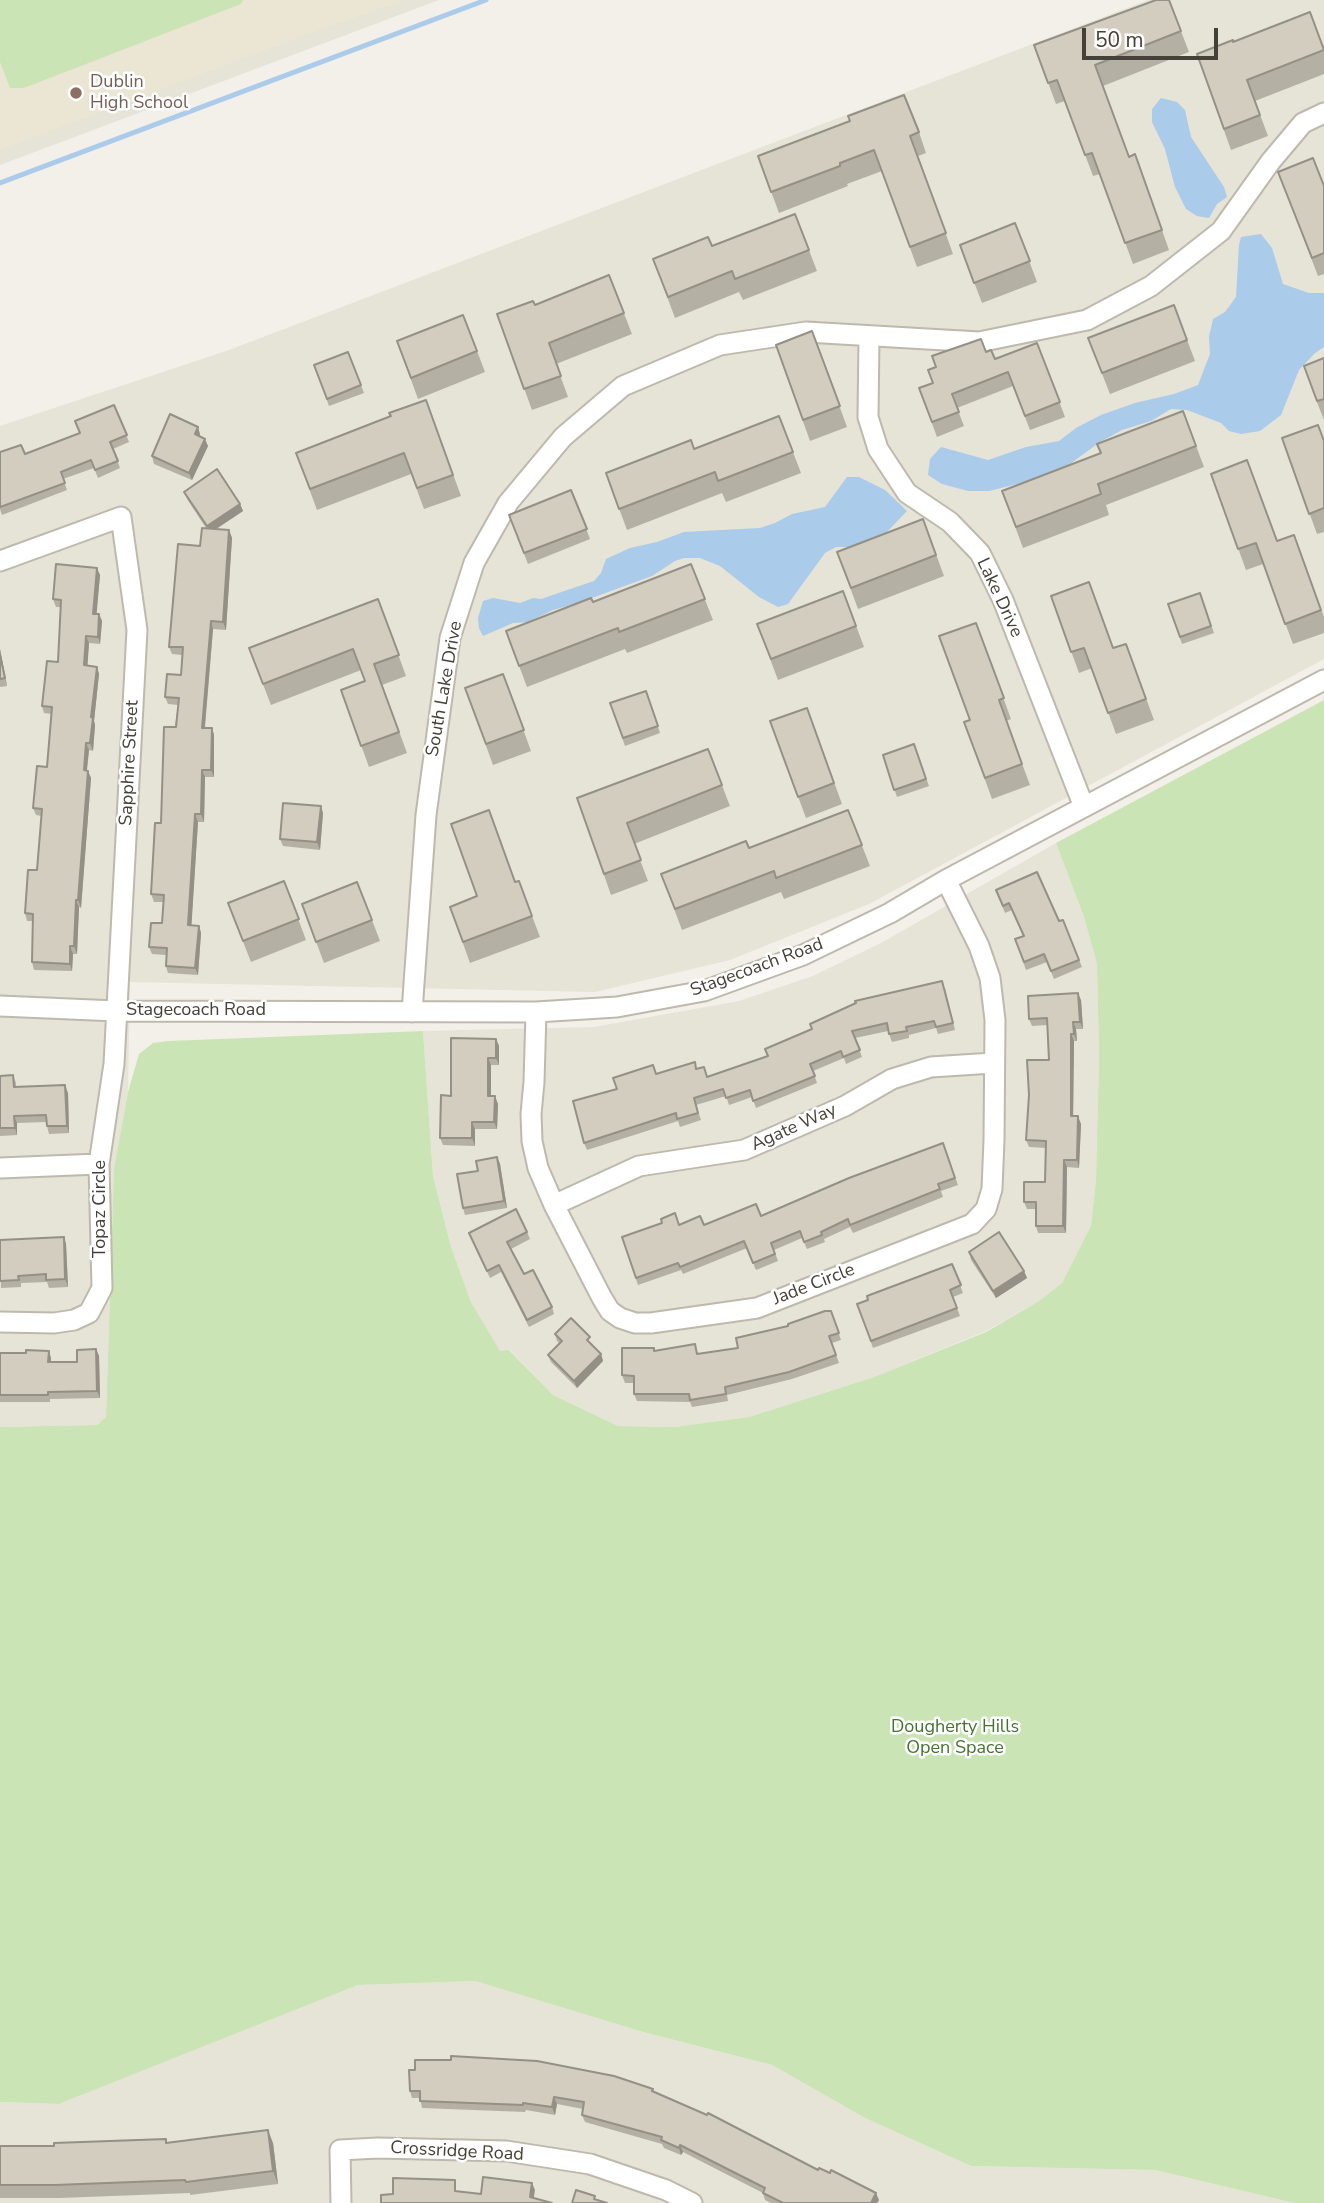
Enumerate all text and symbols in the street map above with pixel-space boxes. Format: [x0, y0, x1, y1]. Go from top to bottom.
scale bar [1086, 14, 1222, 58]
text: 50 m [1095, 26, 1144, 54]
place label: Dublin High School [90, 72, 188, 114]
marker: Dublin High School [68, 85, 84, 101]
street label: Lake Drive [971, 555, 1027, 641]
street label: South Lake Drive [422, 620, 468, 758]
street label: Sapphire Street [116, 700, 144, 826]
street label: Stagecoach Road [688, 934, 826, 1002]
street label: Stagecoach Road [126, 1000, 266, 1022]
street label: Agate Way [748, 1100, 840, 1156]
street label: Topaz Circle [90, 1160, 112, 1258]
street label: Jade Circle [770, 1260, 858, 1310]
park label: Dougherty Hills Open Space [891, 1717, 1019, 1760]
street label: Crossridge Road [390, 2138, 524, 2166]

